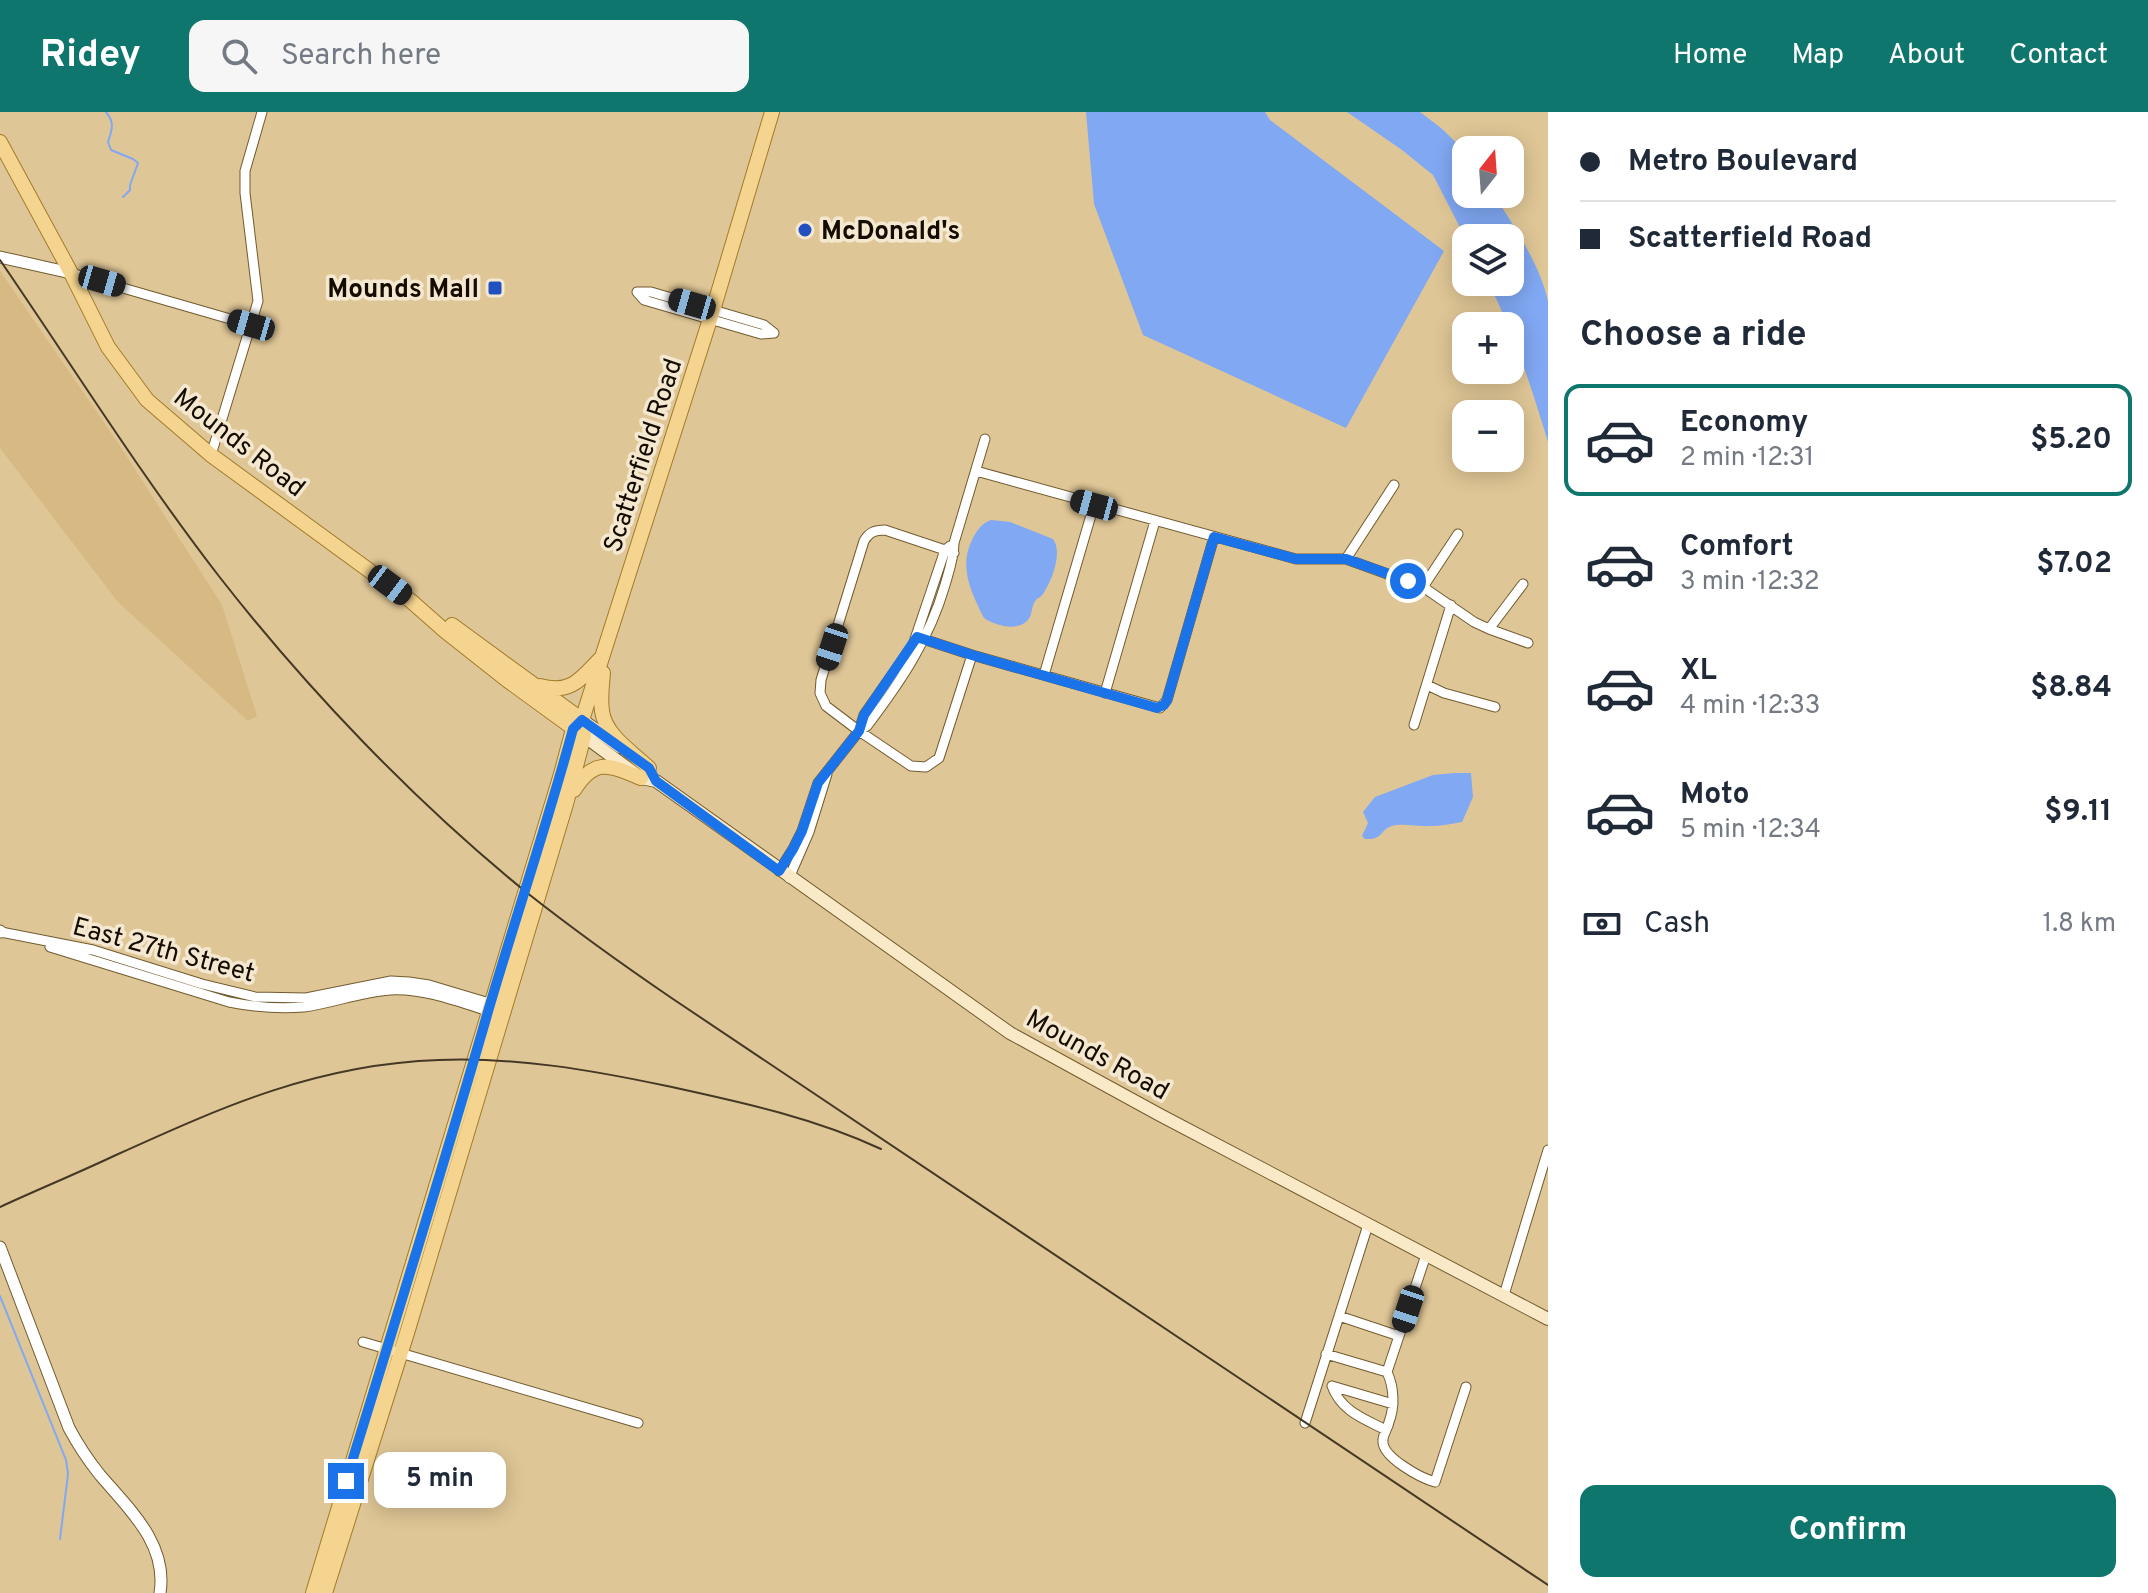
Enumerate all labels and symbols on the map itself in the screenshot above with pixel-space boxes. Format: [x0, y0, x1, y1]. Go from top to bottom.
north arrow [1452, 136, 1524, 208]
place label: McDonald's [821, 216, 960, 249]
marker: McDonald's [796, 221, 814, 239]
car [76, 263, 128, 299]
place label: Mounds Mall [327, 274, 479, 307]
marker: Mounds Mall [486, 279, 504, 297]
car [666, 286, 718, 322]
car [225, 307, 277, 343]
street label: Scatterfield Road [598, 355, 691, 557]
street label: Mounds Road [166, 382, 311, 506]
car [1068, 487, 1120, 523]
car [364, 561, 416, 609]
route start [1390, 563, 1426, 599]
car [813, 620, 851, 674]
street label: East 27th Street [69, 911, 258, 992]
street label: Mounds Road [1020, 1003, 1174, 1109]
car [1389, 1282, 1427, 1336]
callout: 5 min [374, 1453, 506, 1509]
route end [328, 1463, 364, 1499]

